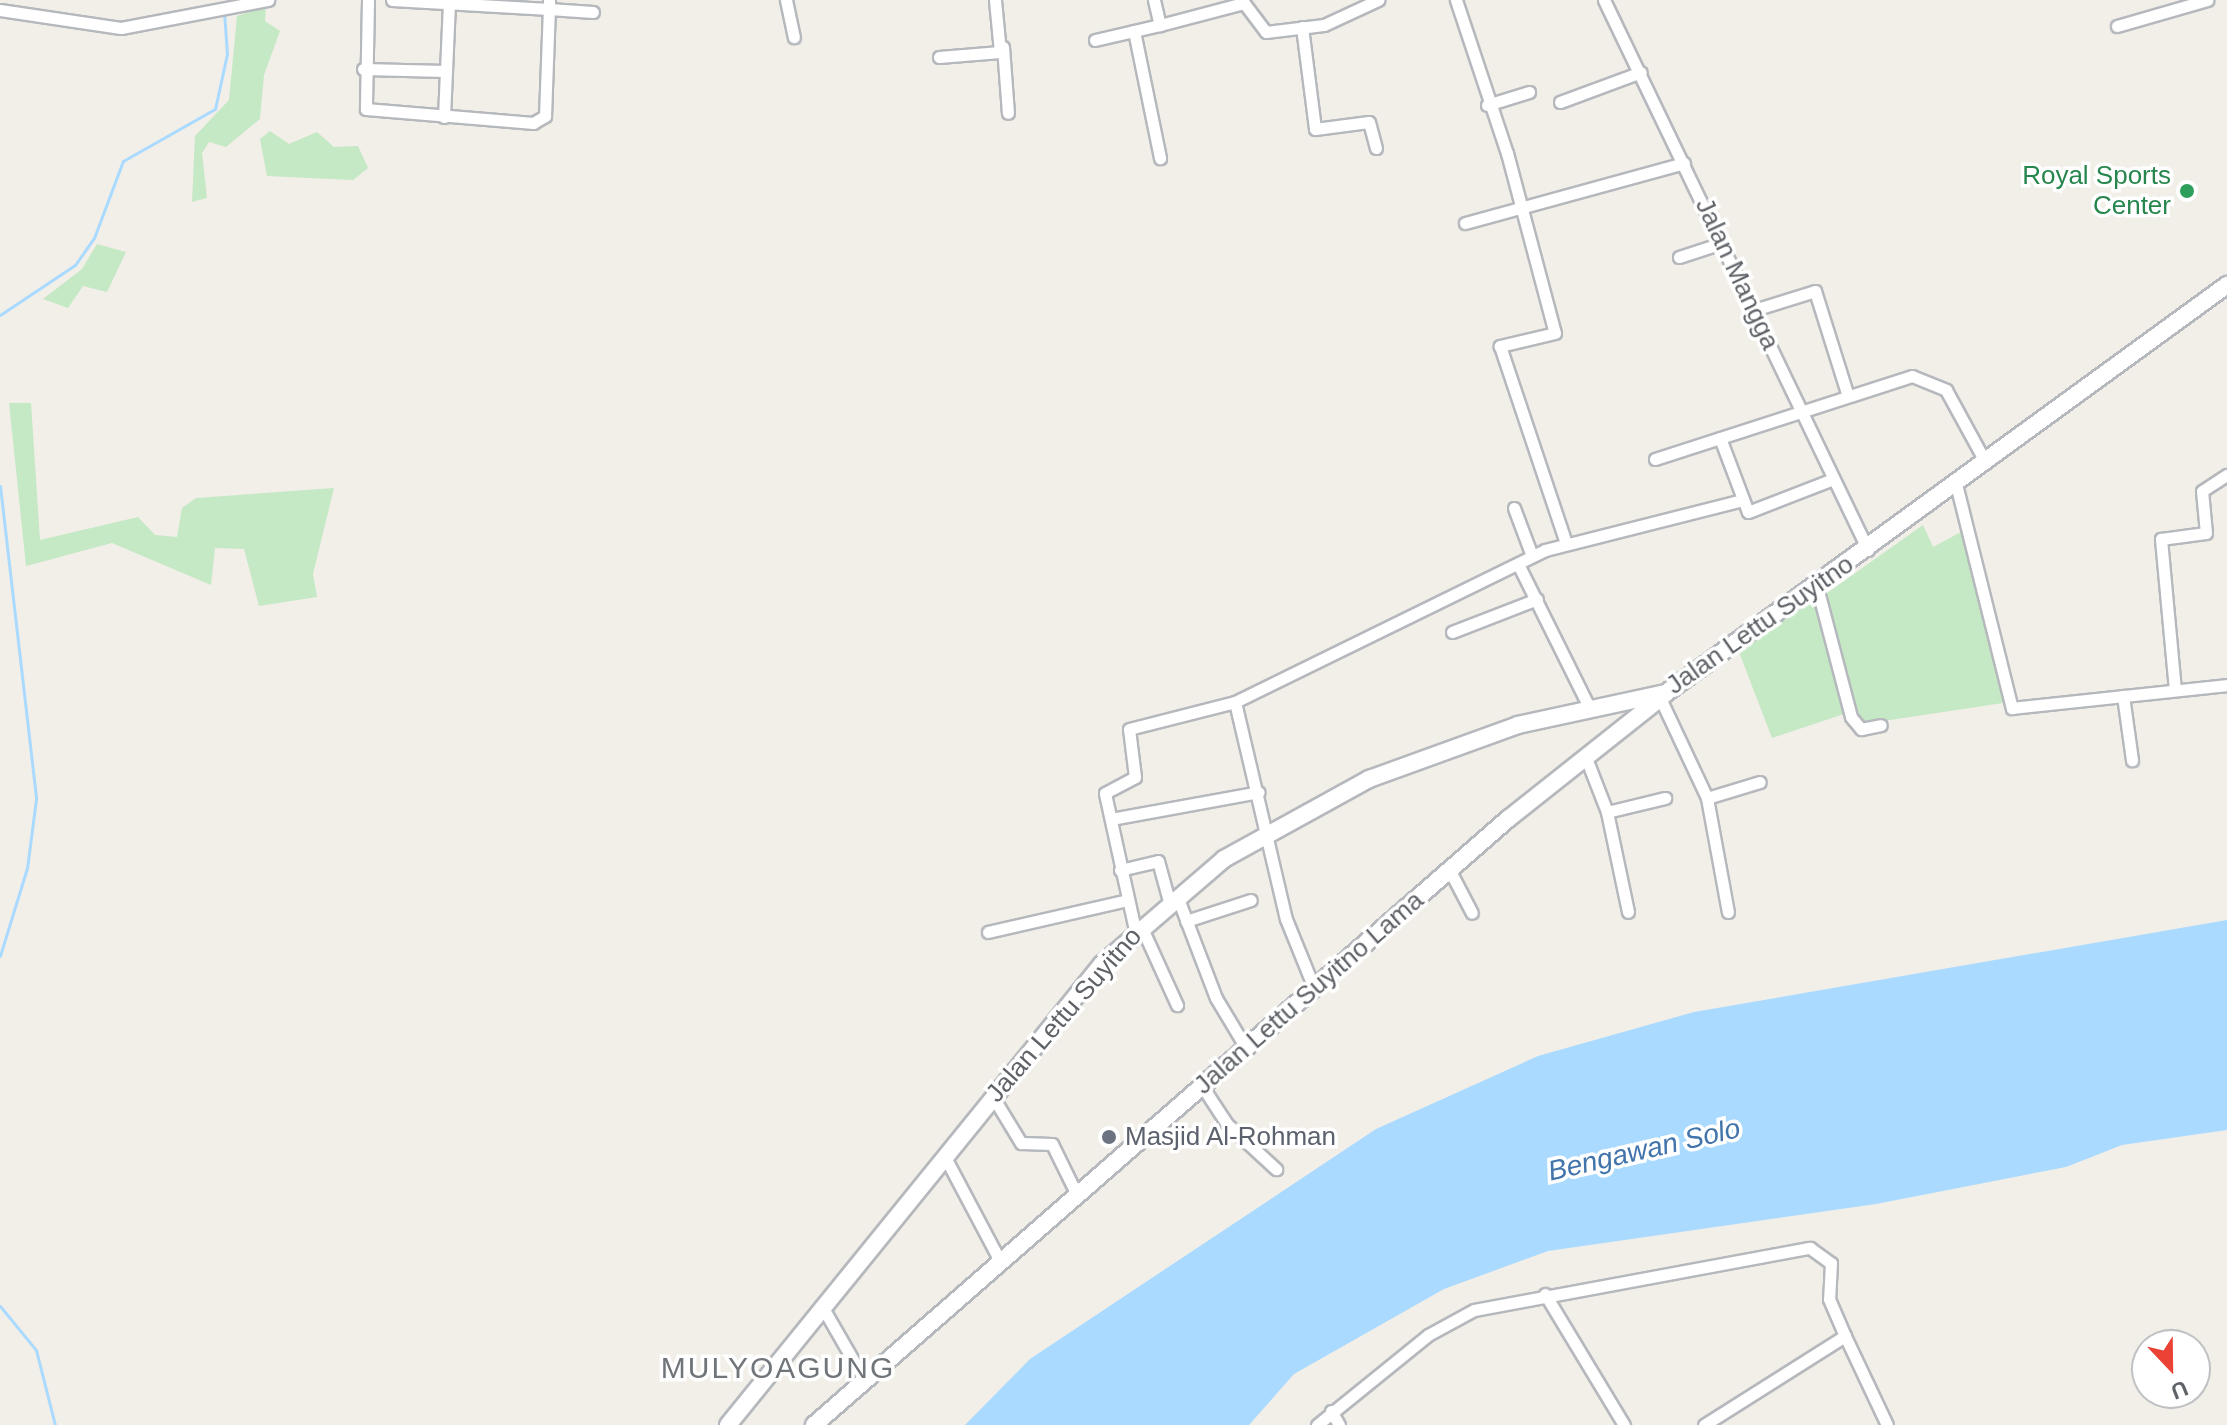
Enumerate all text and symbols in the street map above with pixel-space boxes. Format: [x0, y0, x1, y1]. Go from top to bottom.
place label: Royal Sports Center [2022, 160, 2171, 222]
marker: Royal Sports Center [2178, 182, 2196, 200]
street label: Jalan Mangga [1688, 193, 1786, 355]
street label: Jalan Lettu Suyitno [1660, 549, 1860, 701]
street label: Jalan Lettu Suyitno Lama [1188, 885, 1430, 1101]
street label: Jalan Lettu Suyitno [980, 921, 1148, 1109]
water label: Bengawan Solo [1545, 1112, 1743, 1188]
place label: Masjid Al-Rohman [1125, 1121, 1337, 1153]
marker: Masjid Al-Rohman [1100, 1128, 1118, 1146]
north arrow [2131, 1329, 2211, 1409]
district label: MULYOAGUNG [661, 1350, 895, 1386]
text: U [2167, 1375, 2191, 1404]

